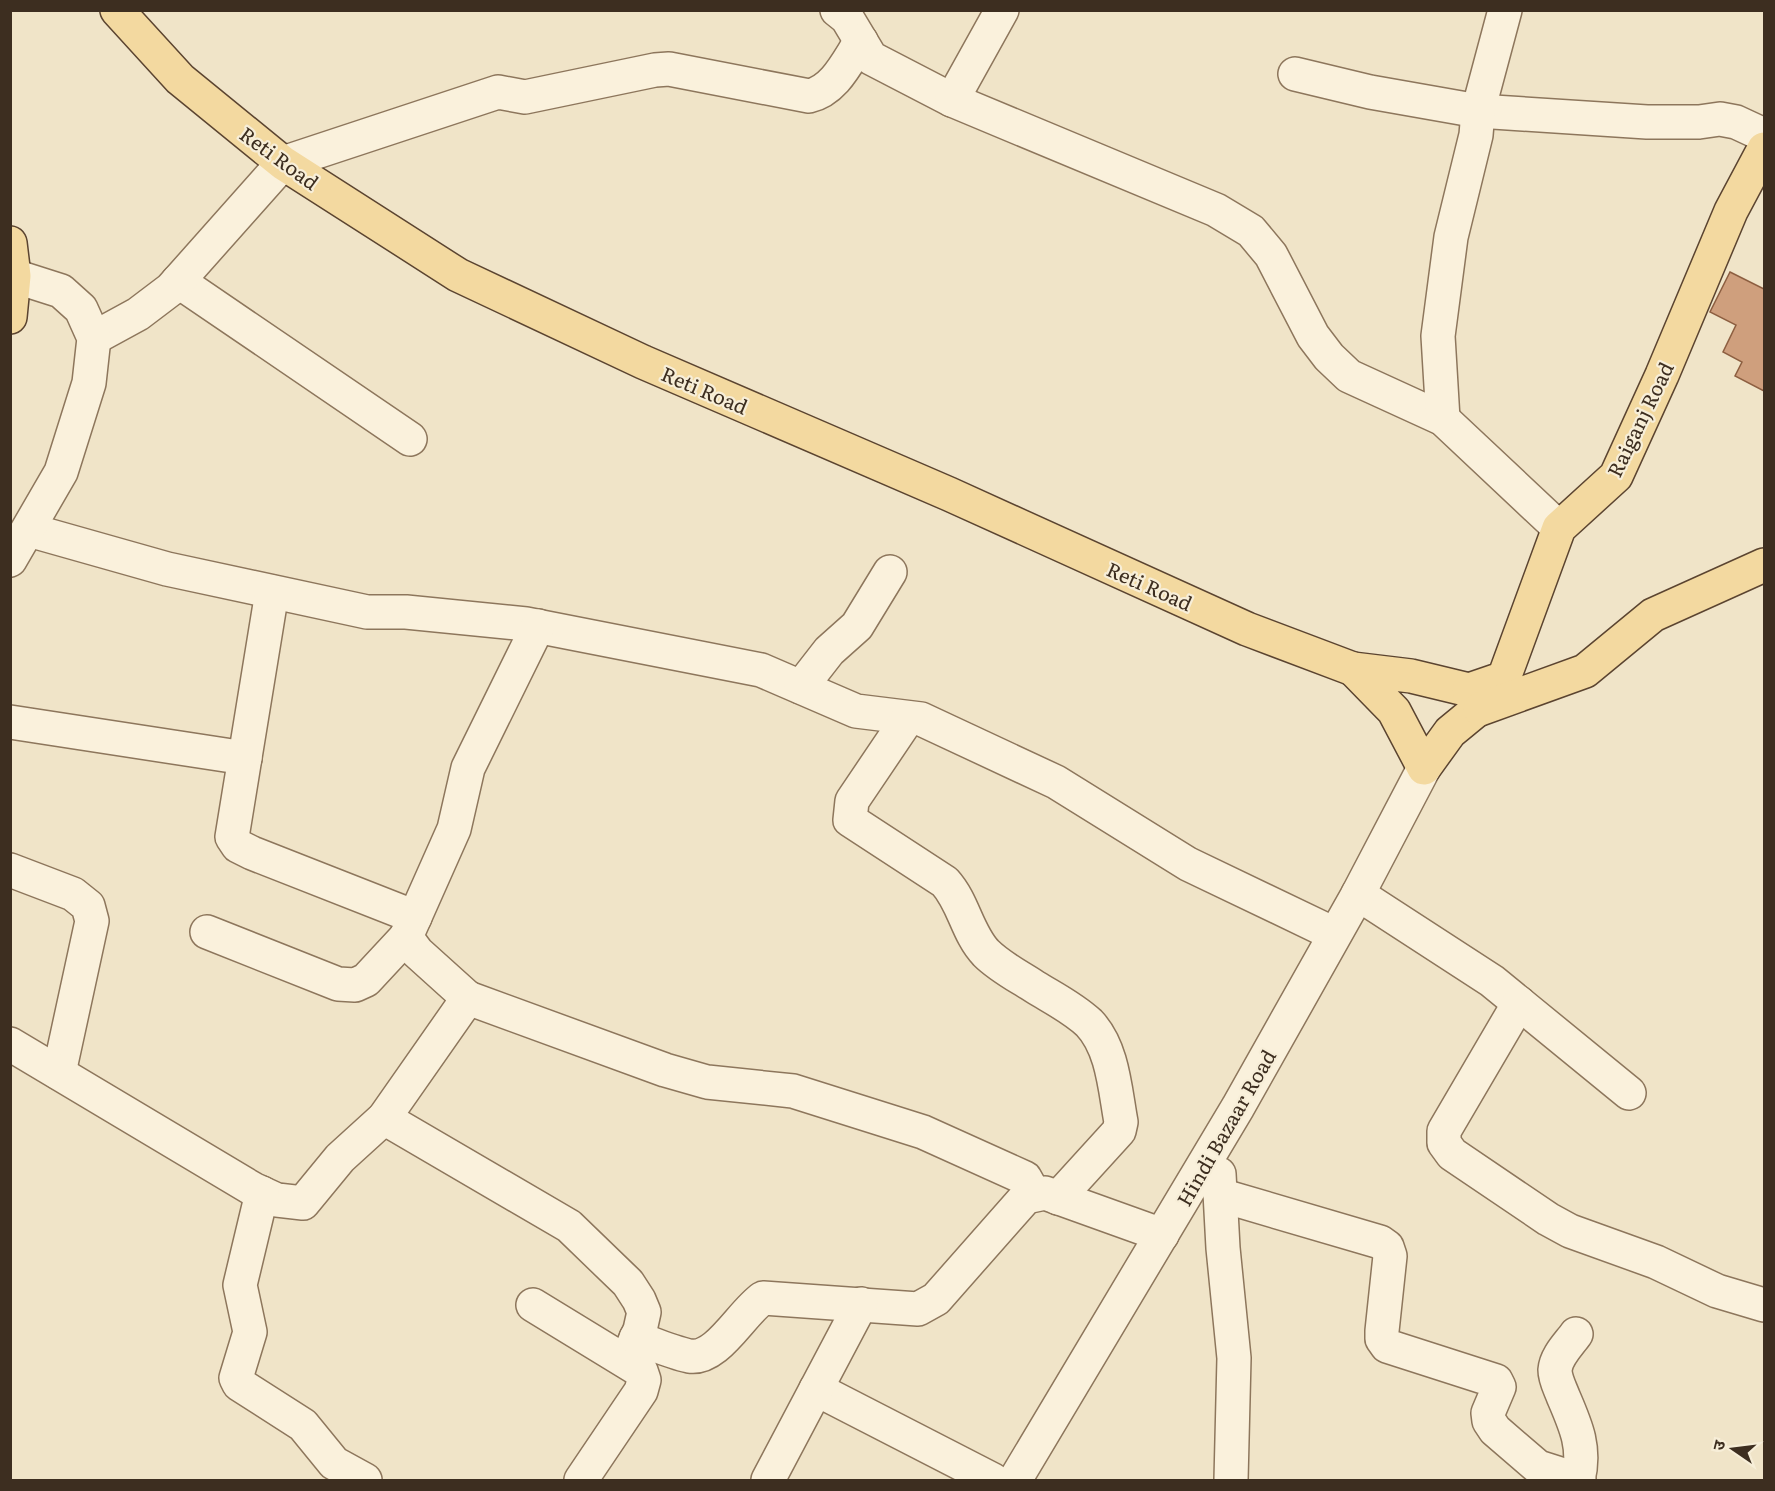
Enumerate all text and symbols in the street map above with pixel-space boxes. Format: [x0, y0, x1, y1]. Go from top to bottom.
street label: Reti Road [234, 118, 326, 196]
street label: Raiganj Road [1598, 356, 1680, 482]
street label: Reti Road [657, 357, 753, 421]
street label: Reti Road [1102, 553, 1198, 617]
street label: Hindi Bazaar Road [1168, 1043, 1282, 1211]
north arrow [1703, 1419, 1763, 1479]
text: उ [1705, 1437, 1730, 1453]

